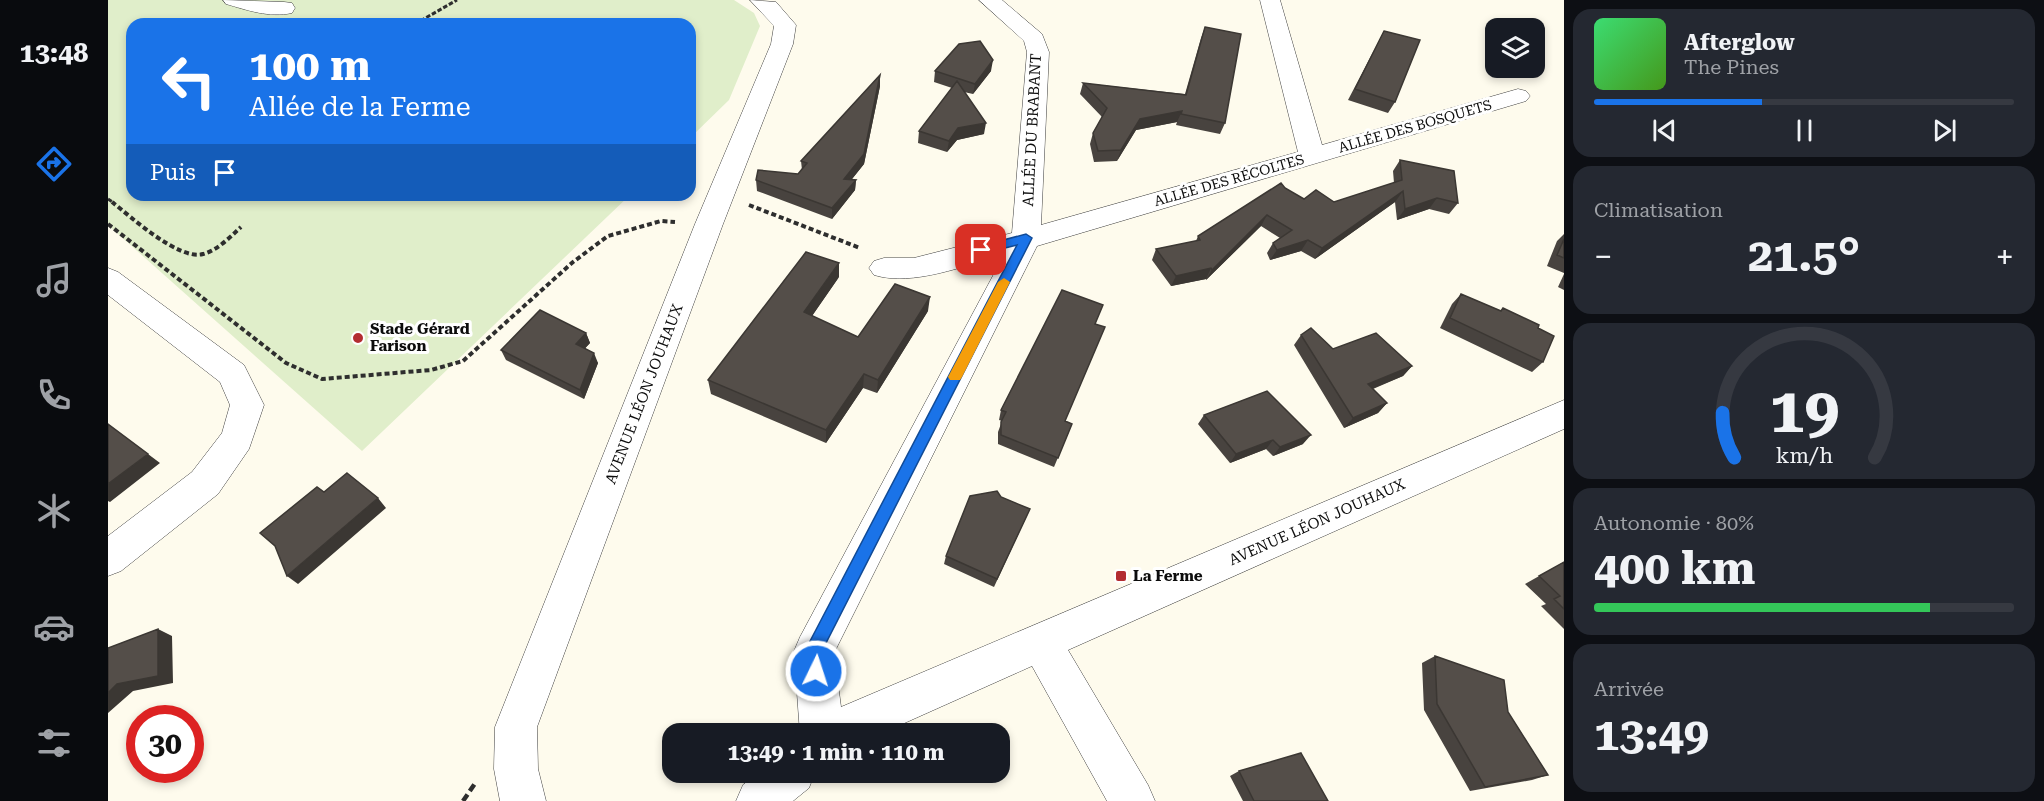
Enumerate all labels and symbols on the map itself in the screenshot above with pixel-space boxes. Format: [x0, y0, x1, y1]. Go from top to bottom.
street label: ALLÉE DU BRABANT [1019, 53, 1045, 207]
street label: ALLÉE DES BOSQUETS [1336, 96, 1494, 156]
street label: ALLÉE DES RÉCOLTES [1152, 151, 1306, 209]
pin [955, 224, 1006, 275]
street label: AVENUE LÉON JOUHAUX [601, 301, 687, 487]
place label: Stade Gérard Farison [370, 320, 470, 355]
marker: Stade Gérard Farison [351, 331, 365, 345]
street label: AVENUE LÉON JOUHAUX [1226, 475, 1408, 569]
place label: La Ferme [1133, 567, 1203, 585]
marker: La Ferme [1114, 569, 1128, 583]
position arrow [784, 639, 848, 703]
speed limit sign: 30 [126, 705, 204, 783]

